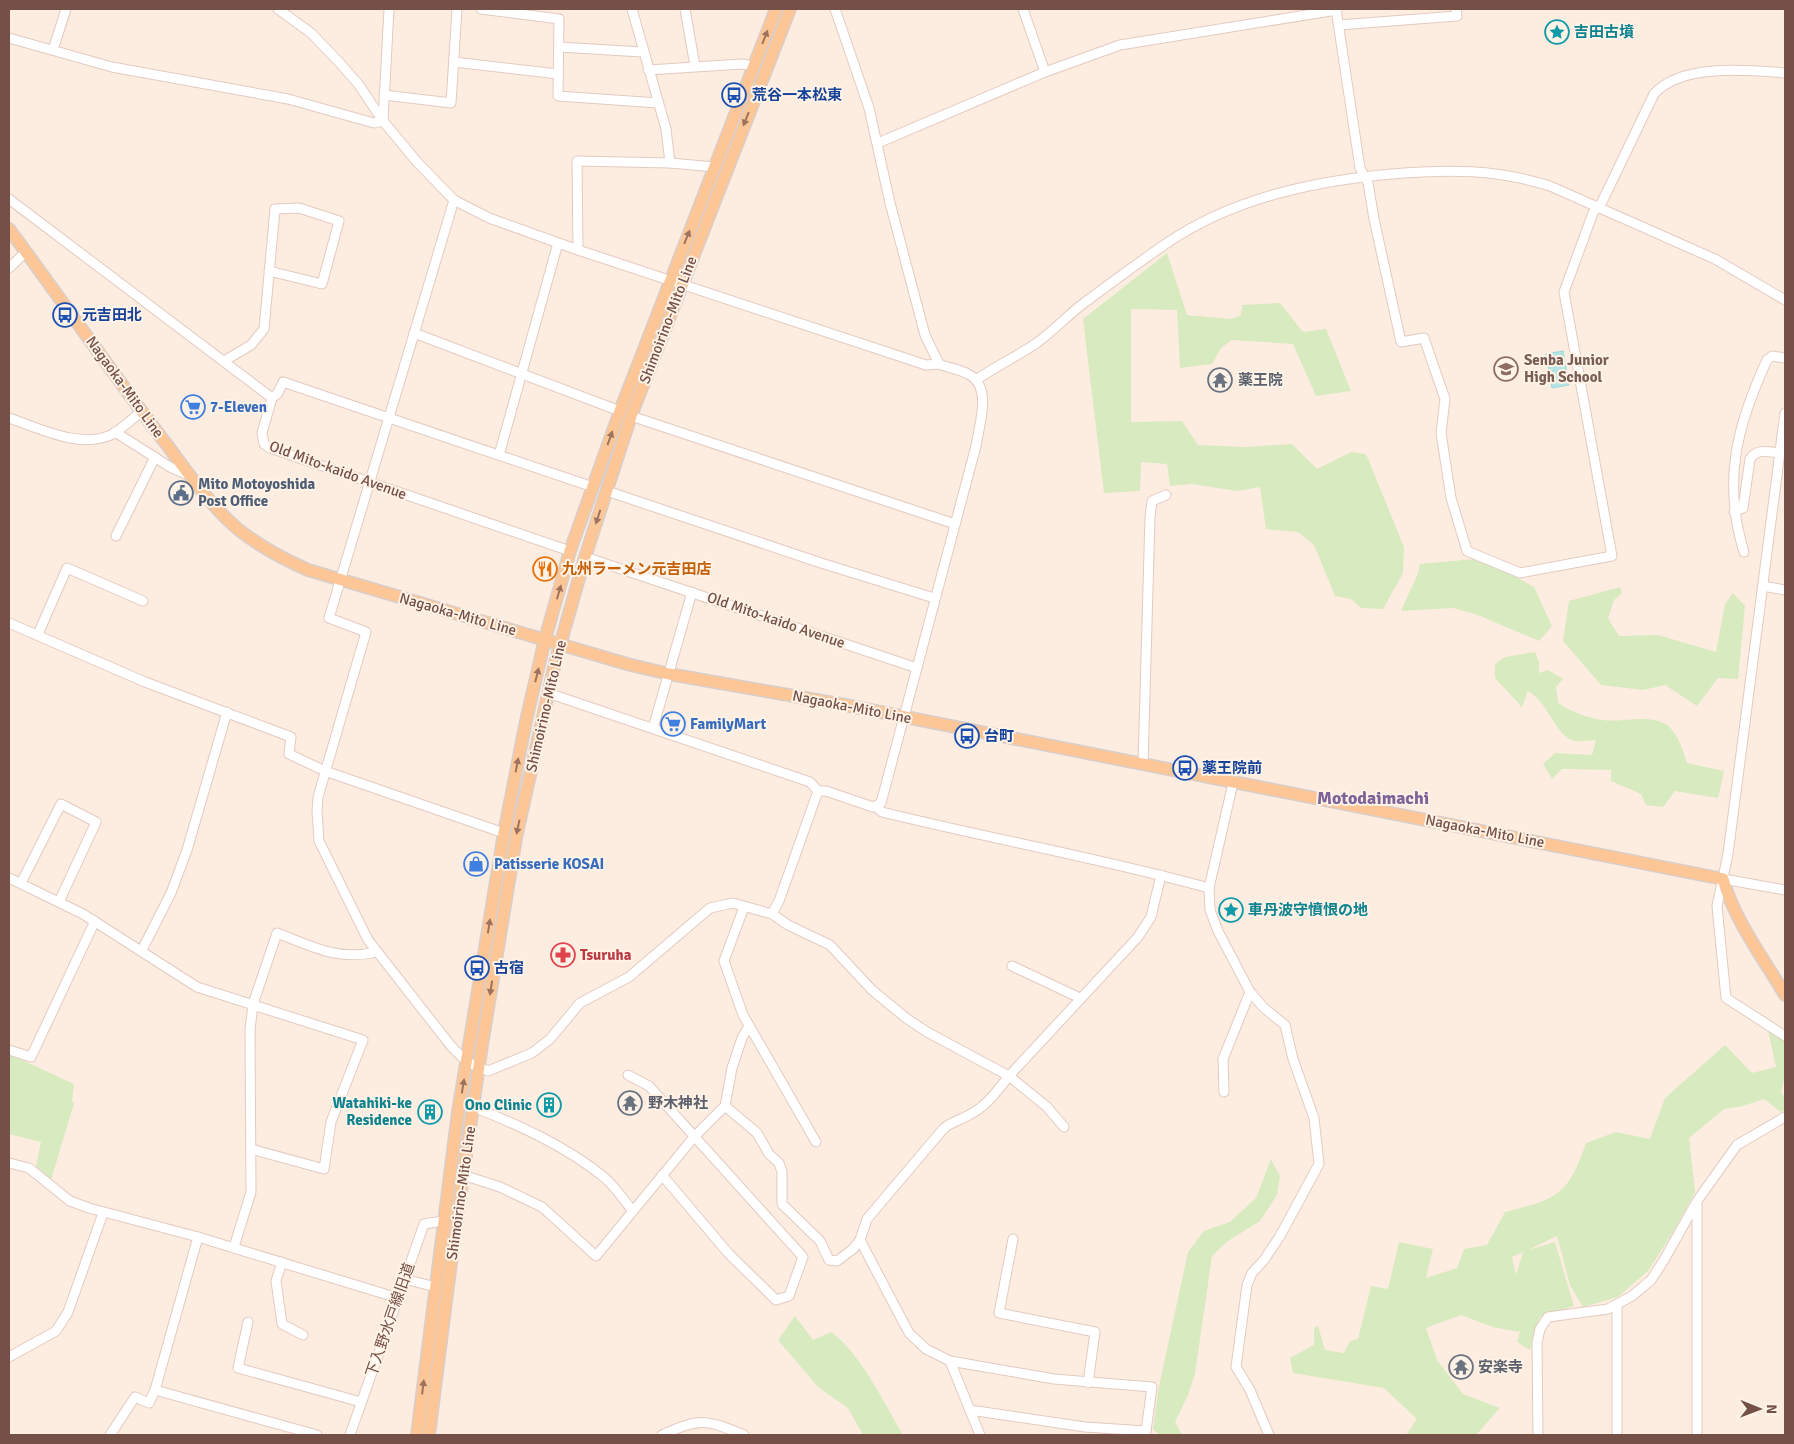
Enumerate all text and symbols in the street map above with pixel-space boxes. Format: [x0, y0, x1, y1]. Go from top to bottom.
place icon: 吉田古墳 [1544, 19, 1570, 45]
place label: 吉田古墳 [1574, 23, 1634, 41]
one-way arrow [761, 29, 769, 44]
bus stop icon: 荒谷一本松東 [721, 82, 747, 108]
place label: 荒谷一本松東 [752, 86, 842, 104]
one-way arrow [741, 112, 749, 126]
one-way arrow [683, 229, 691, 244]
street label: Shimoirino-Mito Line [635, 254, 701, 386]
bus stop icon: 元吉田北 [52, 302, 78, 328]
place label: 元吉田北 [82, 306, 142, 324]
street label: Nagaoka-Mito Line [82, 333, 168, 441]
place label: Senba Junior High School [1524, 351, 1609, 386]
school or university icon: Senba Junior High School [1493, 356, 1519, 382]
temple icon: 薬王院 [1207, 367, 1233, 393]
place label: 薬王院 [1238, 371, 1283, 389]
supermarket icon: 7-Eleven [180, 394, 206, 420]
place label: 7-Eleven [210, 398, 267, 416]
one-way arrow [606, 430, 614, 445]
street label: Old Mito-kaido Avenue [267, 437, 409, 503]
place label: Mito Motoyoshida Post Office [198, 475, 316, 510]
public building icon: Mito Motoyoshida Post Office [168, 480, 194, 506]
one-way arrow [594, 510, 601, 525]
restaurant icon: 九州ラーメン元吉田店 [532, 556, 558, 582]
place label: 九州ラーメン元吉田店 [562, 560, 711, 578]
one-way arrow [555, 585, 563, 600]
street label: Old Mito-kaido Avenue [705, 588, 847, 652]
street label: Nagaoka-Mito Line [397, 589, 519, 639]
street label: Shimoirino-Mito Line [522, 638, 570, 774]
one-way arrow [533, 667, 541, 682]
street label: Nagaoka-Mito Line [791, 687, 913, 727]
supermarket icon: FamilyMart [660, 711, 686, 737]
place label: FamilyMart [690, 715, 766, 733]
bus stop icon: 台町 [954, 723, 980, 749]
place label: 台町 [984, 727, 1014, 745]
bus stop icon: 薬王院前 [1172, 755, 1198, 781]
one-way arrow [513, 757, 521, 773]
place label: 薬王院前 [1202, 759, 1262, 777]
district label: Motodaimachi [1317, 787, 1429, 809]
street label: Nagaoka-Mito Line [1424, 811, 1546, 851]
one-way arrow [514, 820, 522, 835]
shop icon: Patisserie KOSAI [463, 851, 489, 877]
place label: Patisserie KOSAI [494, 855, 604, 873]
place icon: 車丹波守憤恨の地 [1218, 897, 1244, 923]
place label: 車丹波守憤恨の地 [1248, 901, 1368, 919]
one-way arrow [486, 917, 494, 933]
pharmacy icon: Tsuruha [550, 942, 576, 968]
place label: Tsuruha [580, 946, 632, 964]
bus stop icon: 古宿 [464, 955, 490, 981]
place label: 古宿 [494, 959, 524, 977]
one-way arrow [487, 980, 495, 996]
one-way arrow [460, 1078, 468, 1094]
temple icon: 野木神社 [617, 1090, 643, 1116]
building icon: Ono Clinic [536, 1092, 562, 1118]
place label: Watahiki-ke Residence [332, 1094, 412, 1129]
place label: 野木神社 [648, 1094, 708, 1112]
place label: Ono Clinic [465, 1096, 532, 1114]
building icon: Watahiki-ke Residence [417, 1099, 443, 1125]
street label: Shimoirino-Mito Line [443, 1125, 479, 1261]
street label: 下入野水戸線旧道 [362, 1260, 418, 1380]
temple icon: 安楽寺 [1448, 1354, 1474, 1380]
place label: 安楽寺 [1478, 1358, 1523, 1376]
one-way arrow [419, 1379, 427, 1395]
north arrow [1734, 1384, 1784, 1434]
text: N [1763, 1404, 1780, 1414]

